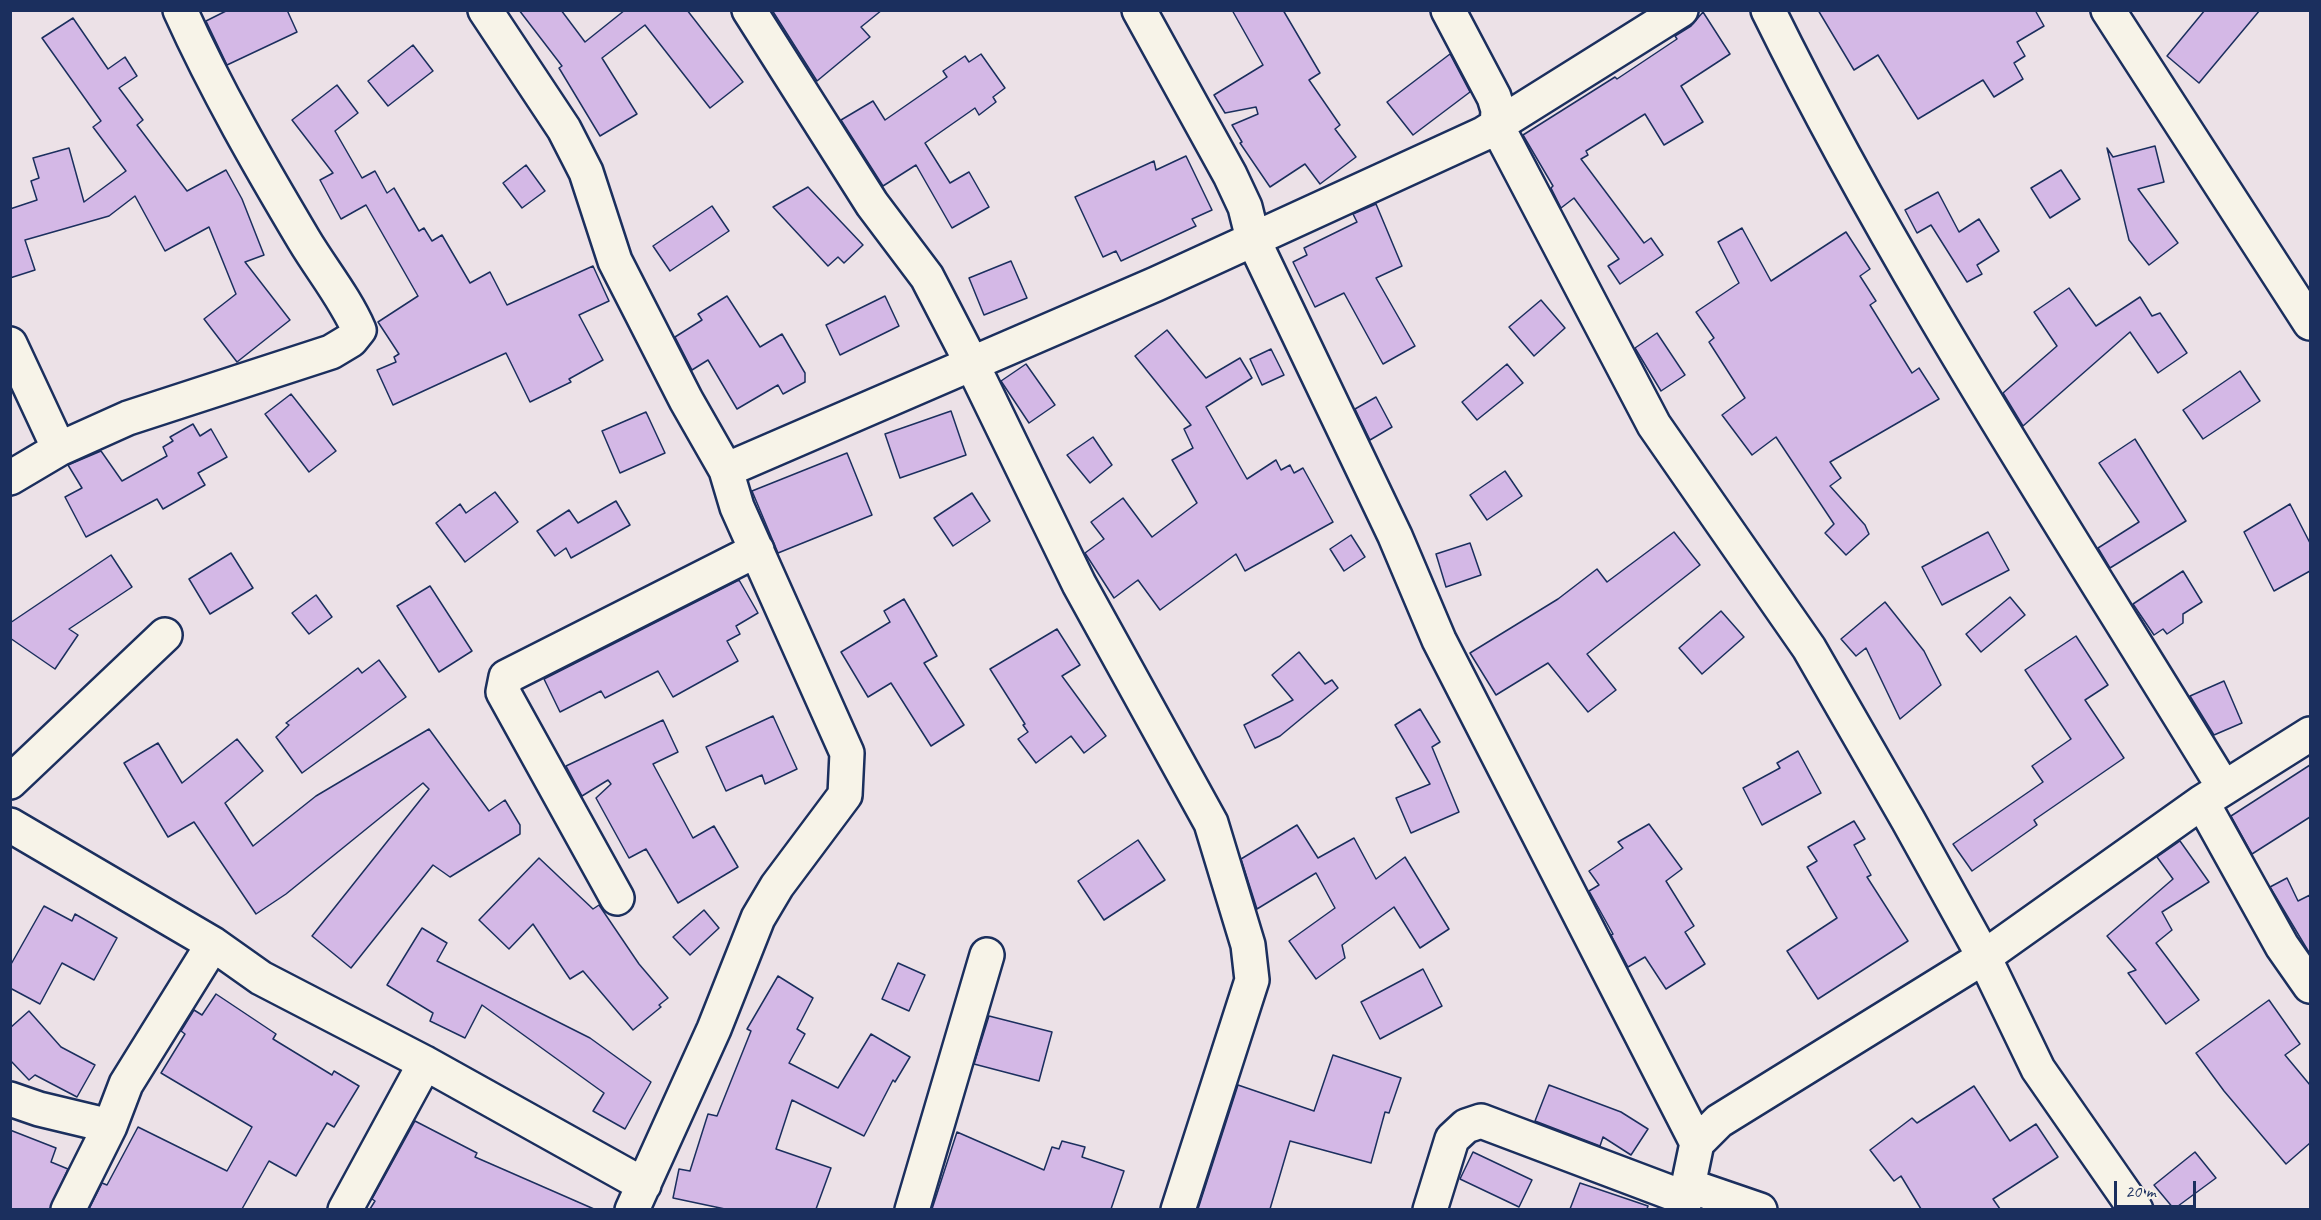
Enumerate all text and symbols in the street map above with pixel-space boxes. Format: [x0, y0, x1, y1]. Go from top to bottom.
scale bar [2117, 1169, 2200, 1207]
text: 20 m [2125, 1180, 2156, 1202]

